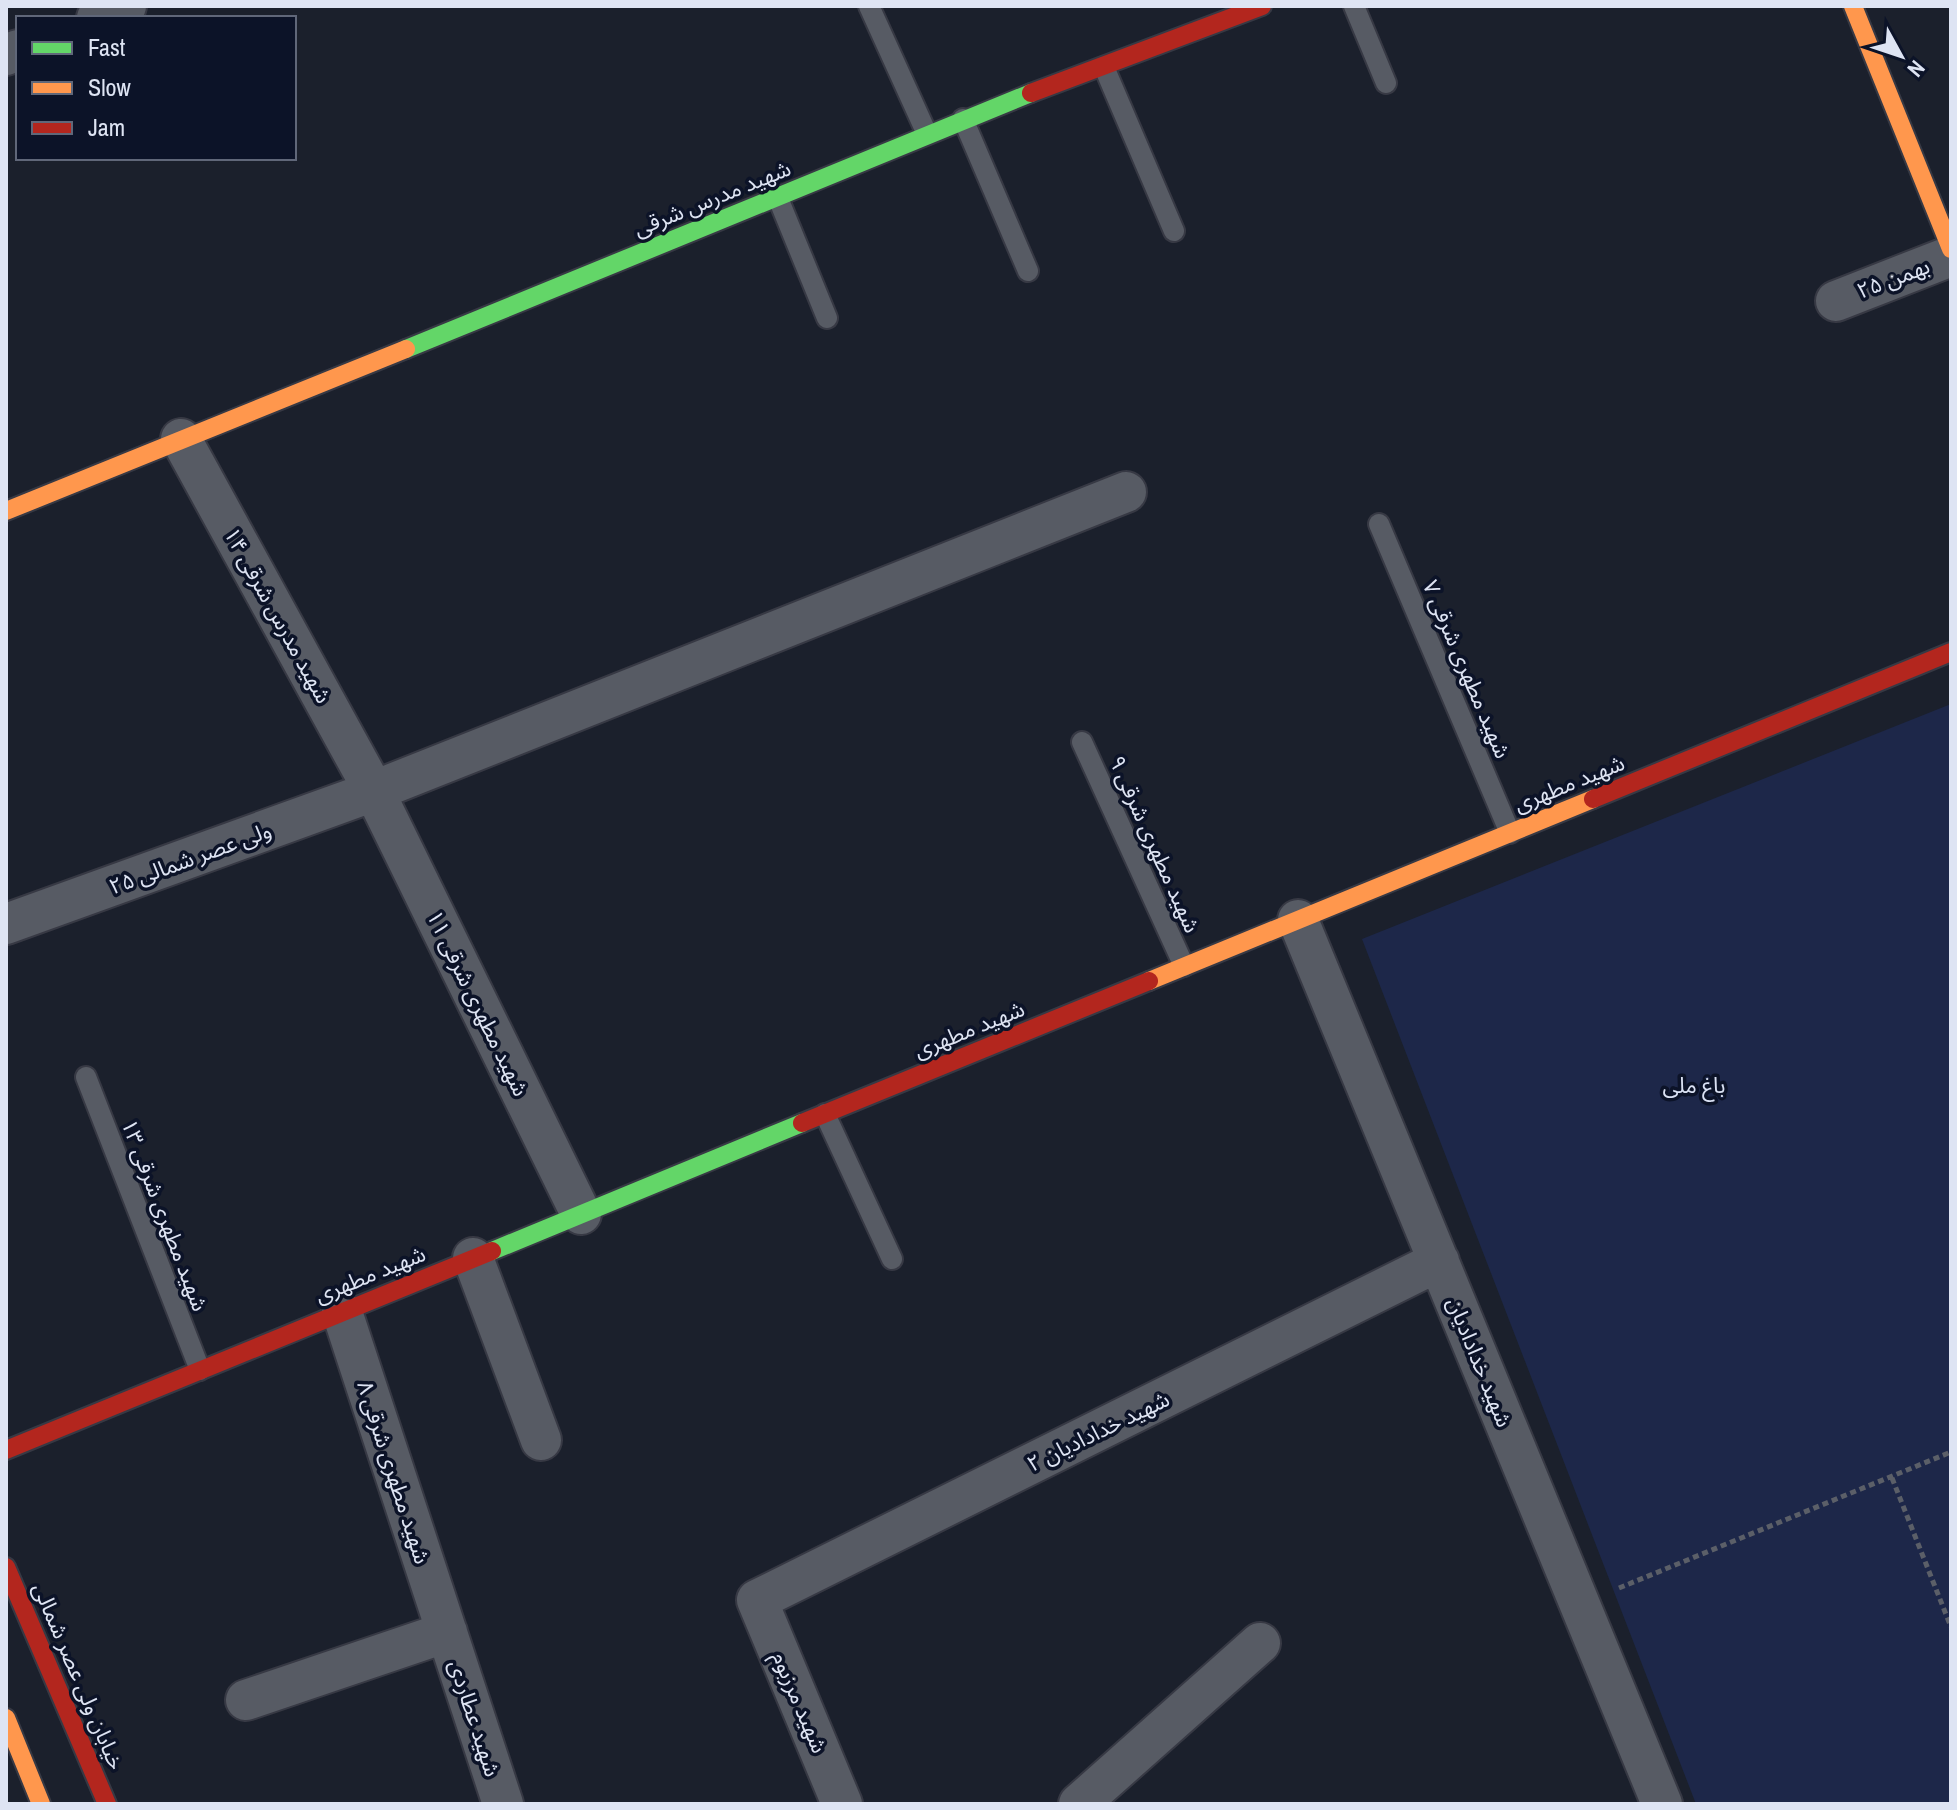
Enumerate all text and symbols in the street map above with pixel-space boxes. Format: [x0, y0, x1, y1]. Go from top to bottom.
legend [16, 16, 296, 160]
north arrow [1861, 16, 1941, 96]
text: Fast [88, 31, 126, 63]
text: N [1901, 54, 1932, 83]
text: Slow [88, 71, 131, 103]
text: Jam [88, 111, 125, 143]
street label: شهید مدرس شرقی [629, 153, 795, 243]
street label: بهمن ۲۵ [1852, 250, 1934, 306]
street label: شهید مدرس شرقی ۱۴ [217, 522, 339, 708]
street label: شهید مطهری شرقی ۷ [1416, 575, 1518, 763]
street label: شهید مطهری [1509, 747, 1629, 819]
street label: شهید مطهری شرقی ۹ [1102, 751, 1208, 937]
street label: ولی عصر شمالی ۲۵ [105, 815, 275, 901]
street label: شهید مطهری شرقی ۱۱ [420, 905, 536, 1101]
street label: شهید مطهری [909, 993, 1029, 1065]
park label: باغ ملی [1663, 1070, 1725, 1102]
street label: شهید مطهری شرقی ۱۳ [115, 1115, 215, 1315]
street label: شهید مطهری [310, 1238, 430, 1310]
street label: شهید خدادادیان [1440, 1293, 1520, 1431]
street label: شهید مطهری شرقی ۸ [350, 1377, 438, 1567]
street label: شهید خدادادیان ۲ [1022, 1384, 1174, 1478]
street label: خیابان ولی عصر شمالی [26, 1578, 132, 1774]
street label: شهید مرزبوم [763, 1646, 835, 1758]
street label: شهید عطاردی [442, 1656, 508, 1780]

